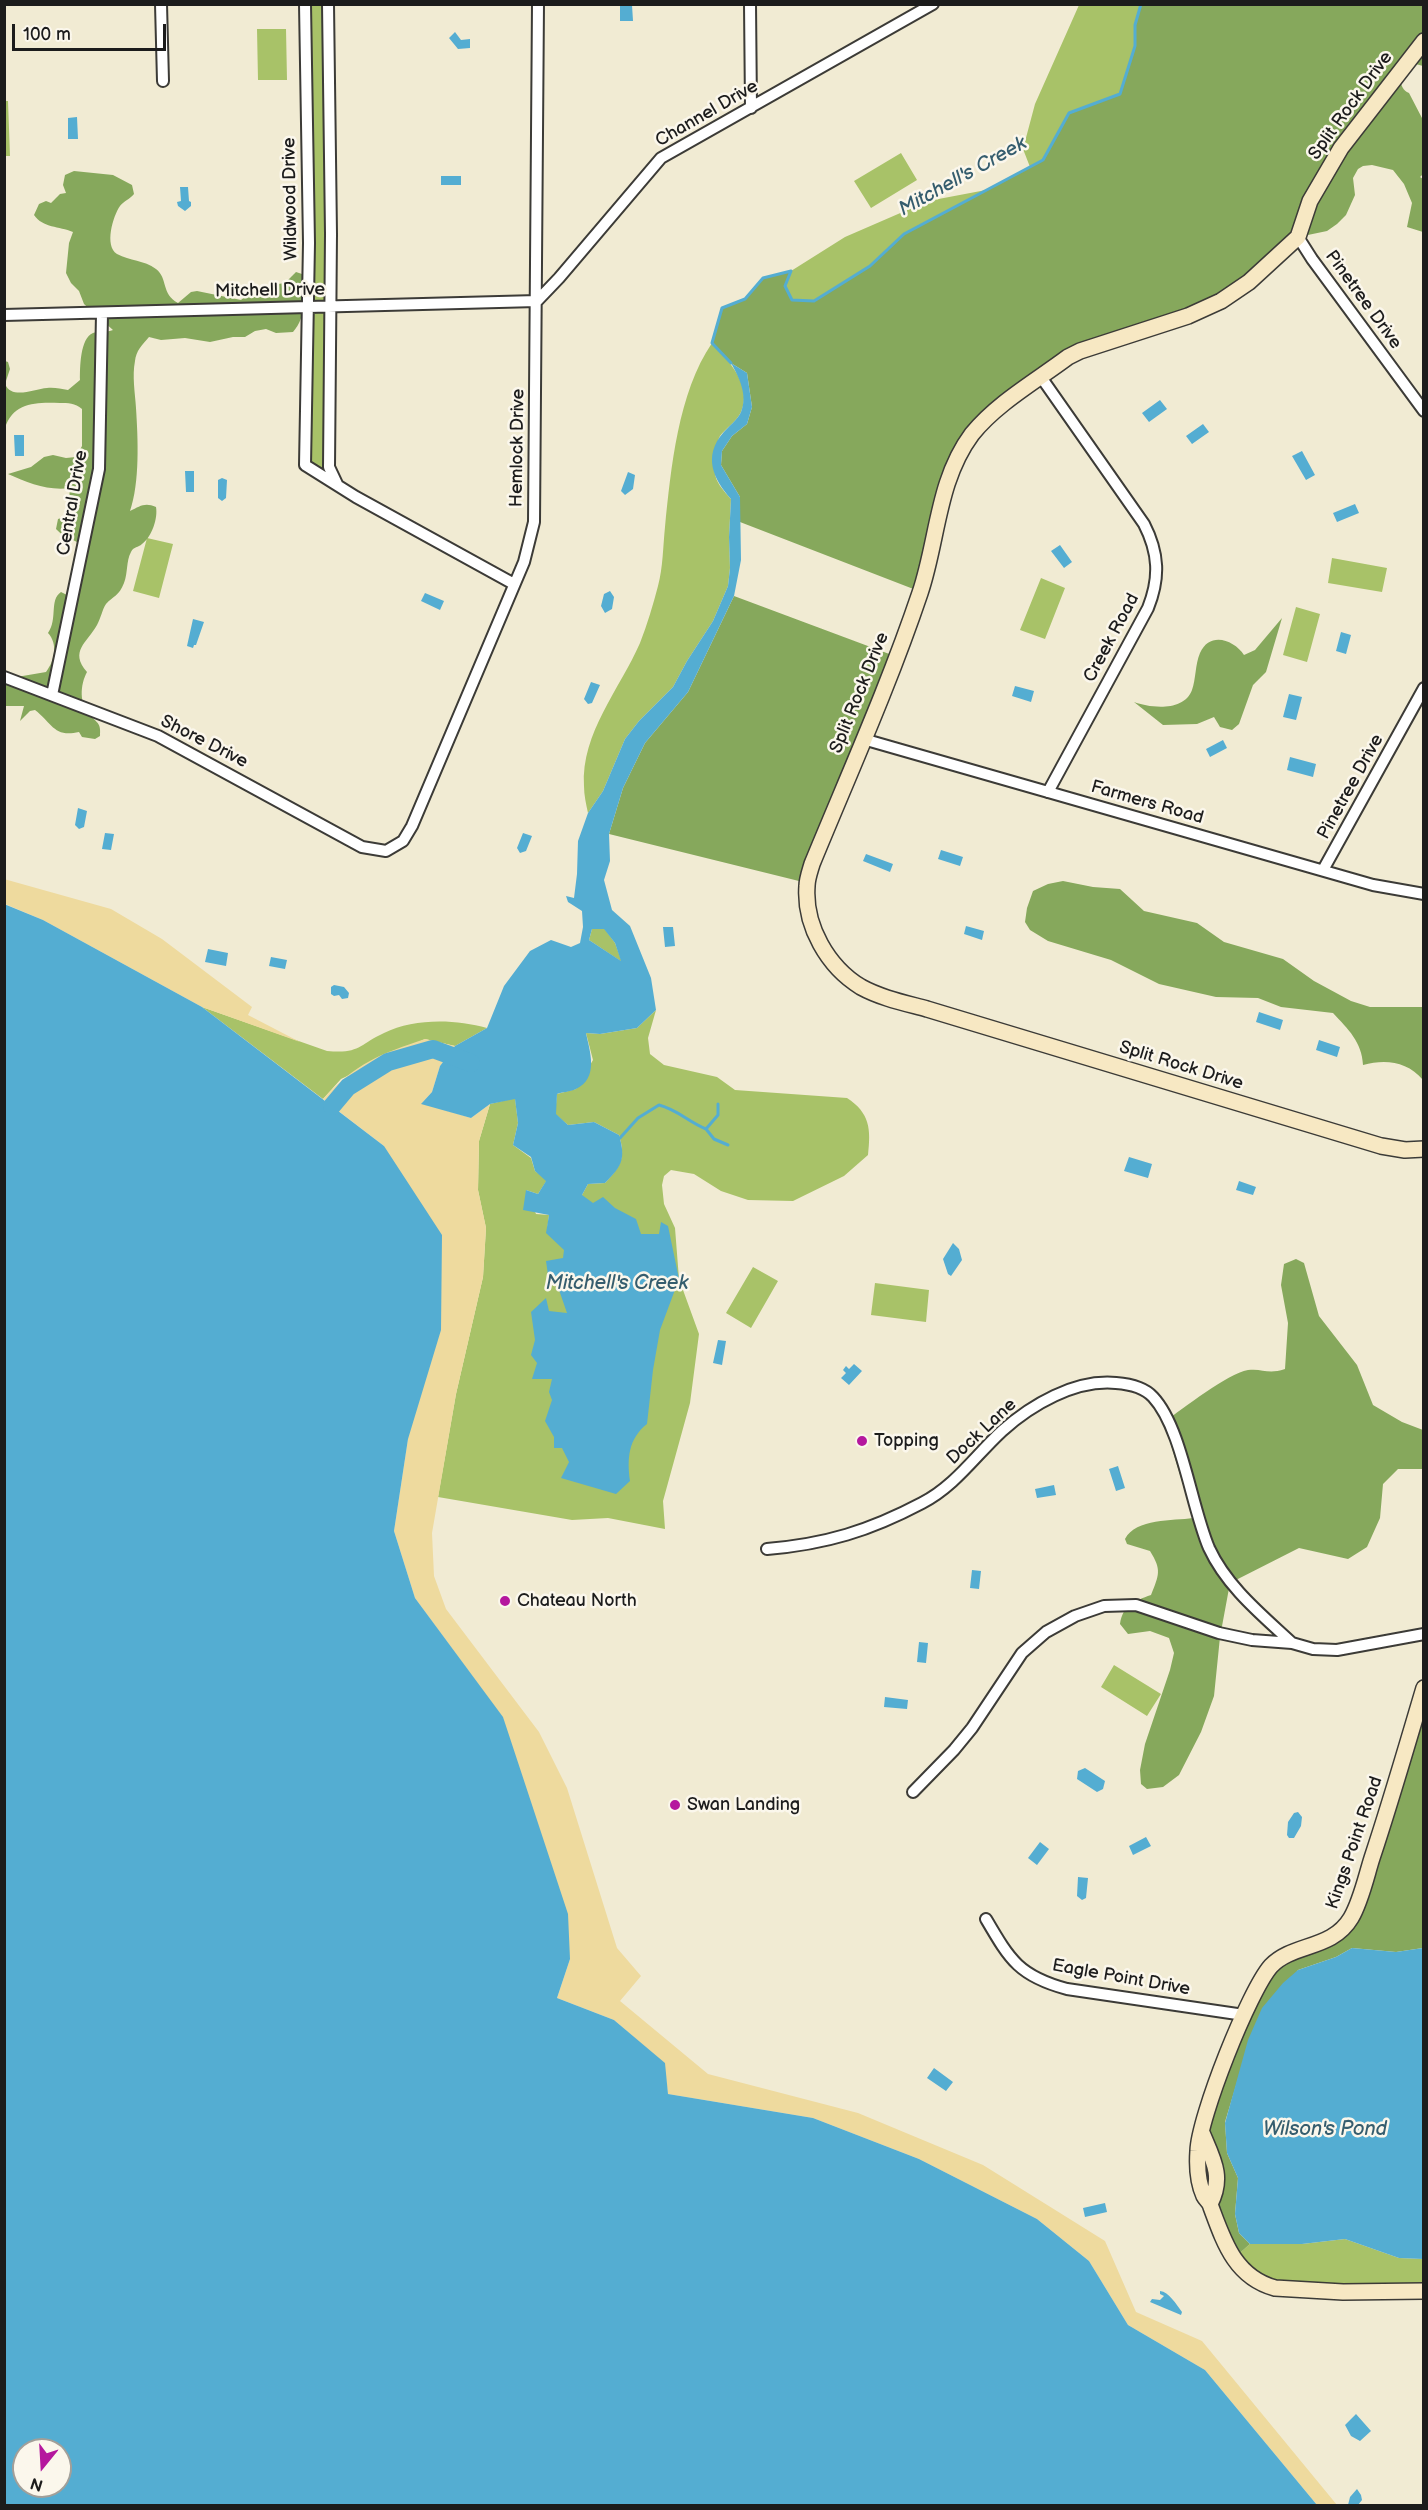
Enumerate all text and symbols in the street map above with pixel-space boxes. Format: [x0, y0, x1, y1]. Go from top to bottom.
scale bar [15, 12, 170, 50]
text: 100 m [23, 24, 71, 45]
street label: Split Rock Drive [1304, 48, 1398, 164]
street label: Channel Drive [652, 76, 762, 152]
water label: Mitchell's Creek [895, 132, 1031, 222]
street label: Wildwood Drive [279, 137, 303, 261]
street label: Pinetree Drive [1320, 247, 1406, 353]
street label: Mitchell Drive [215, 279, 325, 303]
street label: Hemlock Drive [506, 389, 530, 507]
street label: Central Drive [53, 449, 93, 557]
street label: Creek Road [1080, 590, 1144, 686]
street label: Split Rock Drive [826, 629, 894, 757]
street label: Shore Drive [157, 711, 251, 773]
street label: Pinetree Drive [1313, 731, 1389, 843]
street label: Farmers Road [1088, 777, 1206, 829]
street label: Split Rock Drive [1116, 1037, 1246, 1095]
water label: Mitchell's Creek [546, 1272, 688, 1296]
street label: Dock Lane [943, 1394, 1021, 1470]
place label: Topping [874, 1430, 939, 1452]
marker: Topping [855, 1434, 869, 1448]
place label: Chateau North [517, 1590, 637, 1612]
marker: Chateau North [498, 1594, 512, 1608]
street label: Kings Point Road [1322, 1774, 1388, 1912]
place label: Swan Landing [687, 1794, 800, 1816]
marker: Swan Landing [668, 1798, 682, 1812]
street label: Eagle Point Drive [1050, 1955, 1192, 2001]
water label: Wilson's Pond [1263, 2118, 1387, 2142]
north arrow [12, 2438, 72, 2498]
text: N [28, 2473, 46, 2495]

